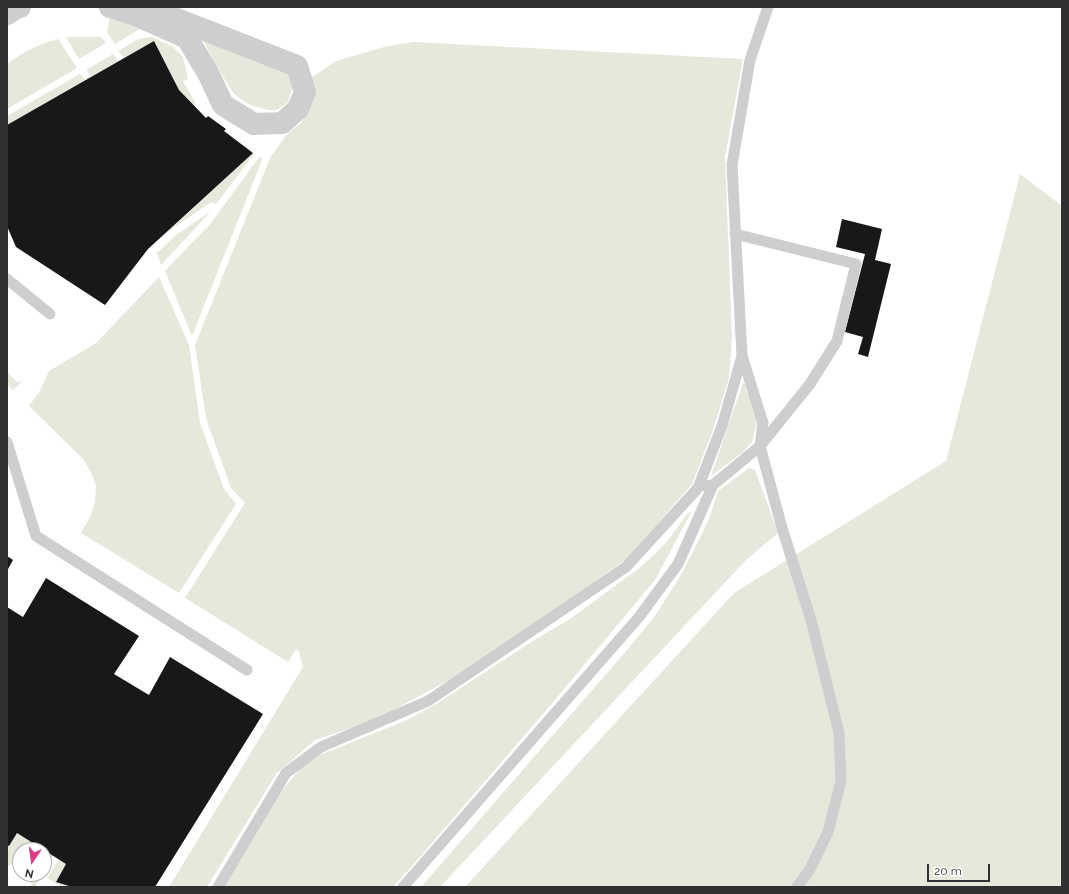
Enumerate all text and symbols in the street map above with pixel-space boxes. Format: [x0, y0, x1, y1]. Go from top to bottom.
north arrow [12, 842, 52, 882]
scale bar [929, 856, 992, 882]
text: 20 m [934, 864, 962, 878]
text: N [24, 866, 35, 880]

